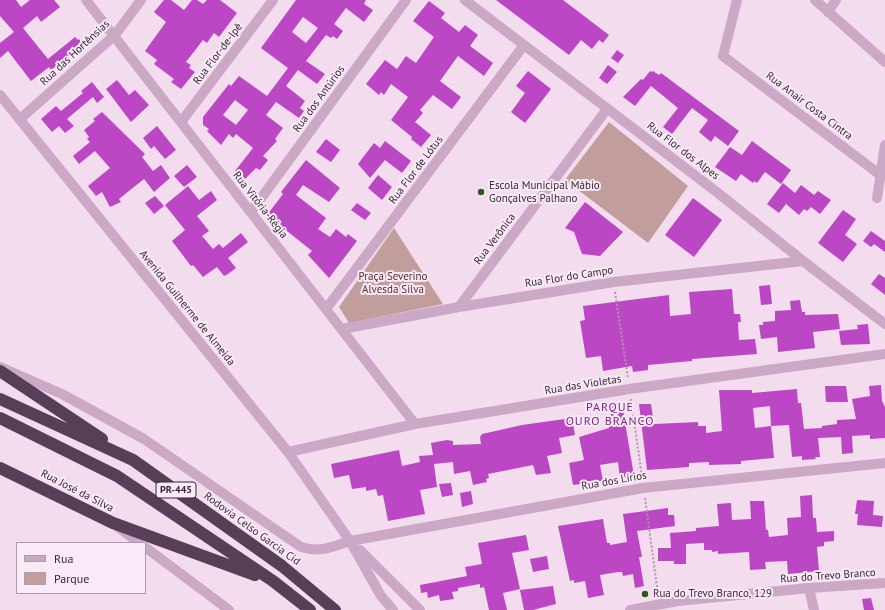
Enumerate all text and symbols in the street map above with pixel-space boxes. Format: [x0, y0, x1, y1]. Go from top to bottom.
street label: Rua das Hortênsias [38, 18, 112, 88]
street label: Rua Flor-de-Ipê [191, 21, 245, 87]
street label: Rua dos Antúrios [290, 63, 348, 135]
street label: Rua Anair Costa Cintra [763, 69, 855, 143]
street label: Rua Flor dos Alpes [644, 119, 722, 183]
street label: Rua Flor de Lótus [386, 133, 446, 207]
street label: Rua Vitória-Régia [230, 169, 290, 241]
place label: Escola Municipal Mábio Gonçalves Palhano [489, 179, 600, 205]
marker: Escola Municipal Mábio Gonçalves Palhano [476, 187, 486, 197]
street label: Rua Verônica [471, 211, 519, 267]
street label: Avenida Guilherme de Almeida [136, 248, 238, 368]
street label: Rua Flor do Campo [524, 263, 614, 291]
park label: Praça Severino Alvesda Silva [359, 270, 427, 296]
street label: Rua das Violetas [544, 372, 622, 398]
district label: PARQUE OURO BRANCO [566, 401, 654, 429]
street label: Rua José da Silva [38, 467, 116, 515]
street label: Rua dos Lírios [580, 469, 648, 493]
road number: PR-445 [156, 482, 196, 498]
street label: Rodovia Celso Garcia Cid [201, 490, 303, 568]
legend [16, 542, 146, 594]
text: Rua [54, 551, 73, 566]
street label: Rua do Trevo Branco [780, 566, 876, 586]
text: Parque [54, 571, 89, 586]
place label: Rua do Trevo Branco, 129 [653, 587, 772, 601]
marker: Rua do Trevo Branco, 129 [640, 589, 650, 599]

